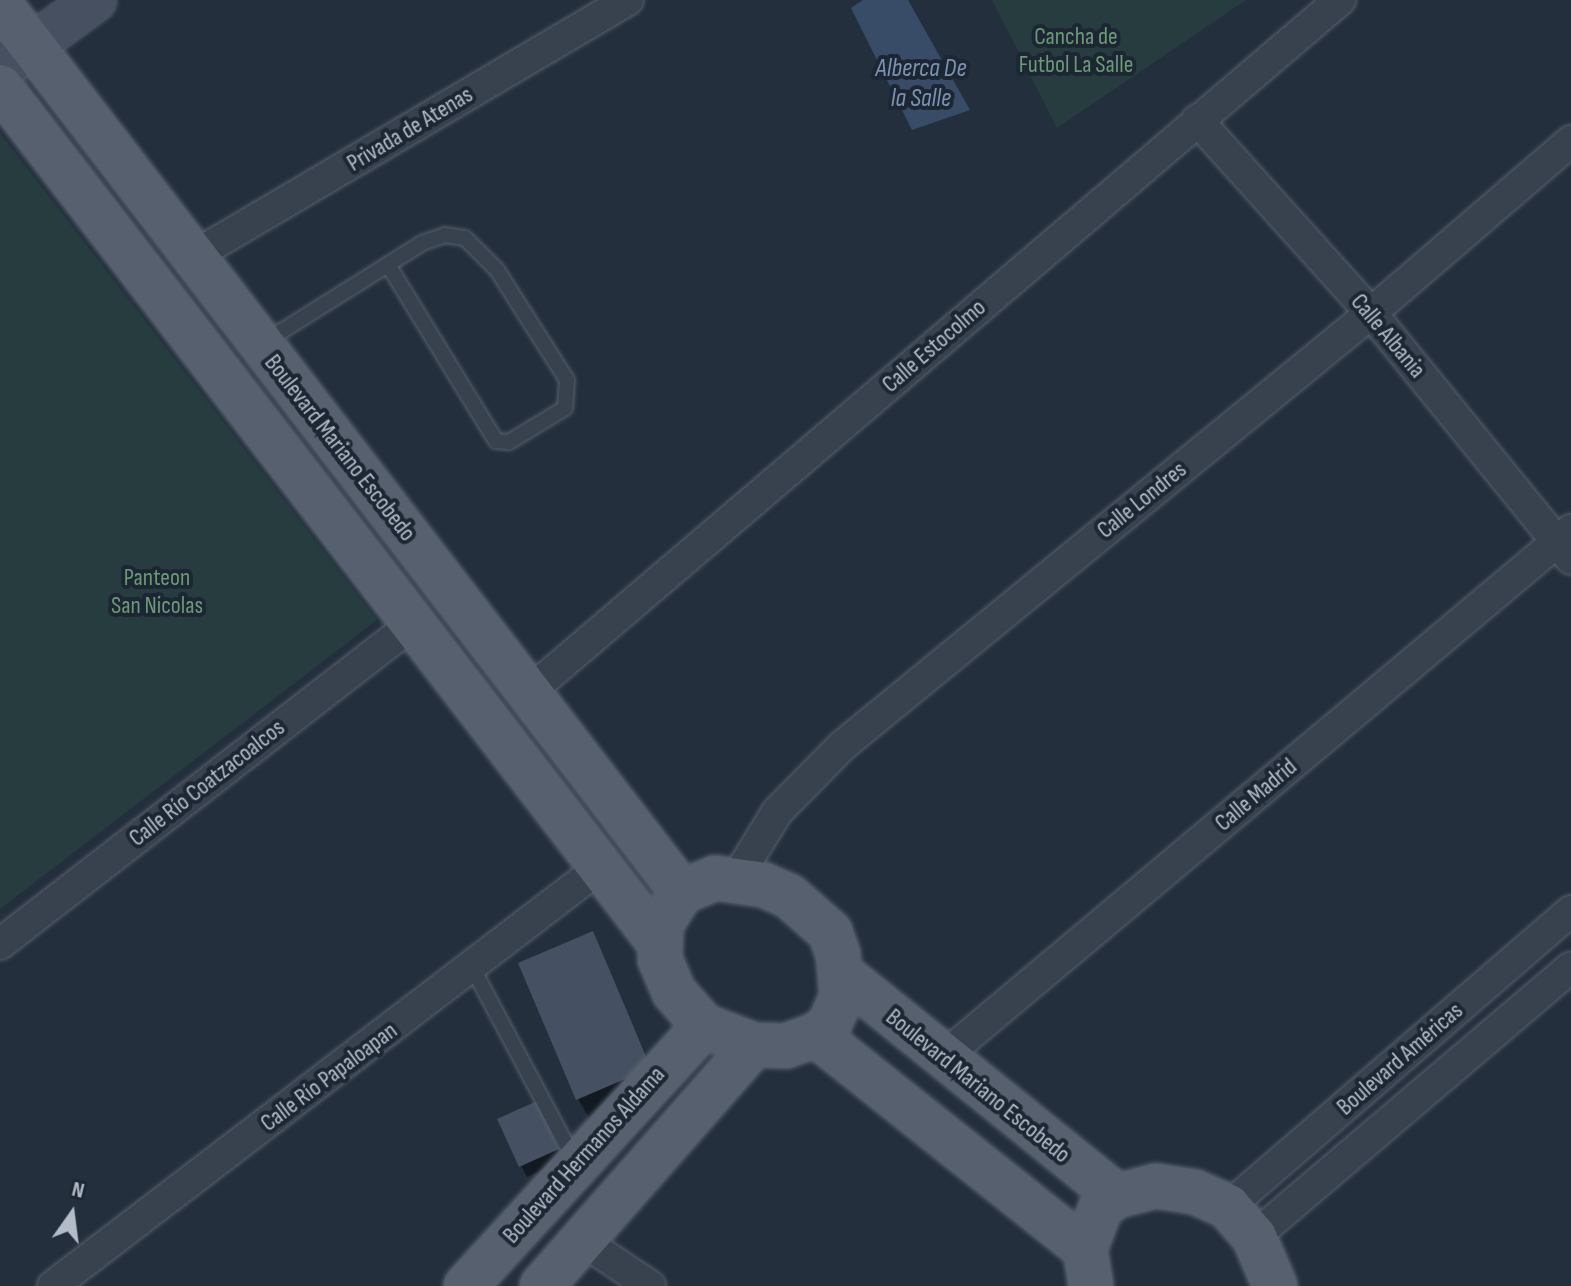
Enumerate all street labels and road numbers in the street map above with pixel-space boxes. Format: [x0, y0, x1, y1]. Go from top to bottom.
street label: Privada de Atenas [342, 80, 478, 178]
street label: Calle Albania [1344, 288, 1432, 384]
street label: Calle Estocolmo [876, 293, 992, 399]
street label: Boulevard Mariano Escobedo [258, 349, 422, 547]
street label: Calle Londres [1092, 455, 1192, 545]
street label: Calle Río Coatzacoalcos [124, 713, 290, 853]
street label: Calle Madrid [1209, 753, 1303, 837]
street label: Boulevard Américas [1331, 997, 1469, 1121]
street label: Boulevard Mariano Escobedo [880, 1003, 1076, 1169]
street label: Calle Río Papaloapan [255, 1016, 403, 1138]
street label: Boulevard Hermanos Aldama [497, 1061, 671, 1249]

